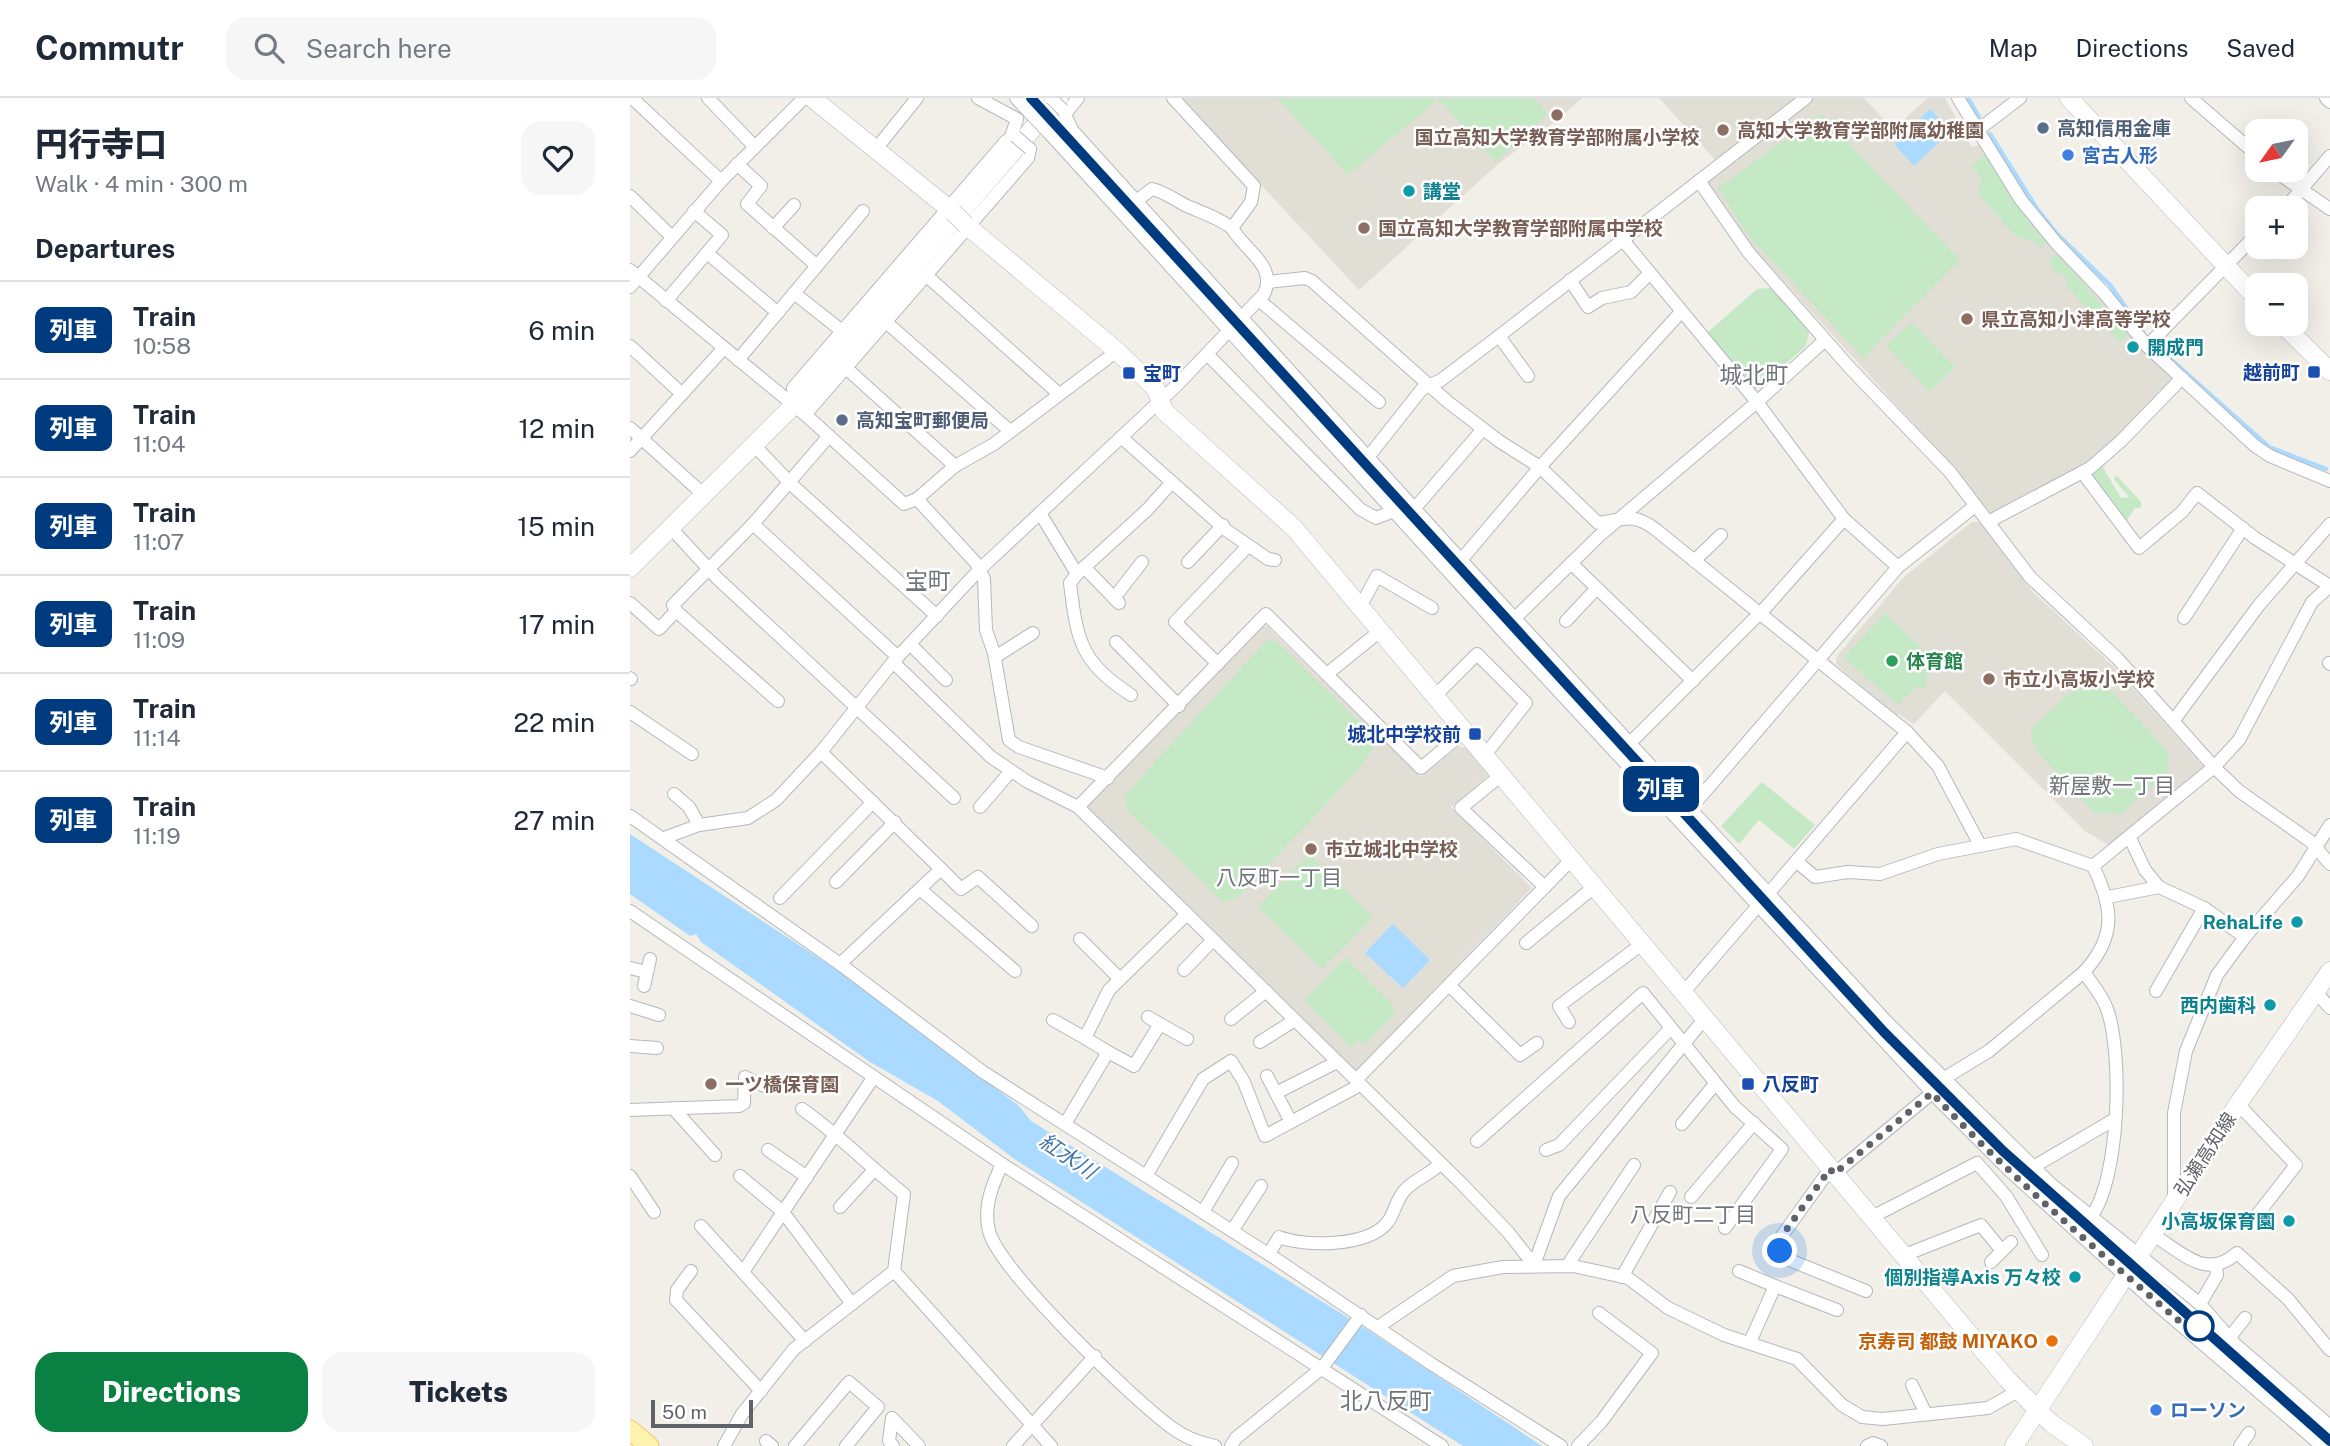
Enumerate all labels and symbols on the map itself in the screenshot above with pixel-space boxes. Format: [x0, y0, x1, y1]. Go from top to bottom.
marker: 国立高知大学教育学部附属小学校 [1549, 107, 1565, 123]
place label: 高知信用金庫 [2057, 117, 2171, 139]
place label: 高知大学教育学部附属幼稚園 [1737, 119, 1984, 141]
north arrow [2245, 119, 2308, 182]
marker: 高知信用金庫 [2035, 120, 2051, 136]
marker: 高知大学教育学部附属幼稚園 [1715, 122, 1731, 138]
place label: 国立高知大学教育学部附属小学校 [1414, 126, 1700, 148]
place label: 宮古人形 [2082, 144, 2158, 166]
marker: 宮古人形 [2060, 147, 2076, 163]
place label: 講堂 [1423, 180, 1461, 202]
marker: 講堂 [1401, 183, 1417, 199]
place label: 国立高知大学教育学部附属中学校 [1378, 217, 1663, 239]
marker: 国立高知大学教育学部附属中学校 [1356, 220, 1372, 236]
place label: 県立高知小津高等学校 [1981, 308, 2171, 330]
marker: 県立高知小津高等学校 [1959, 311, 1975, 327]
place label: 開成門 [2147, 336, 2204, 358]
marker: 開成門 [2125, 339, 2141, 355]
district label: 城北町 [1720, 361, 1789, 388]
place label: 越前町 [2243, 361, 2300, 383]
place label: 宝町 [1143, 362, 1181, 384]
marker: 越前町 [2306, 364, 2322, 380]
marker: 宝町 [1121, 365, 1137, 381]
place label: 高知宝町郵便局 [856, 409, 989, 431]
marker: 高知宝町郵便局 [834, 412, 850, 428]
district label: 宝町 [905, 567, 951, 594]
place label: 体育館 [1906, 650, 1963, 672]
marker: 体育館 [1884, 653, 1900, 669]
place label: 市立小高坂小学校 [2003, 668, 2155, 690]
marker: 市立小高坂小学校 [1981, 671, 1997, 687]
place label: 城北中学校前 [1347, 723, 1461, 745]
marker: 城北中学校前 [1467, 726, 1483, 742]
line badge: 列車 [1630, 766, 1692, 812]
district label: 新屋敷一丁目 [2049, 773, 2175, 798]
place label: 市立城北中学校 [1325, 838, 1458, 860]
marker: 市立城北中学校 [1303, 841, 1319, 857]
district label: 八反町一丁目 [1216, 865, 1342, 890]
place label: RehaLife [2203, 911, 2283, 933]
marker: RehaLife [2289, 914, 2305, 930]
place label: 西内歯科 [2180, 994, 2256, 1016]
marker: 西内歯科 [2262, 997, 2278, 1013]
place label: 一ツ橋保育園 [725, 1073, 839, 1095]
place label: 八反町 [1762, 1073, 1819, 1095]
marker: 一ツ橋保育園 [703, 1076, 719, 1092]
marker: 八反町 [1740, 1076, 1756, 1092]
street label: 弘瀬高知線 [2170, 1108, 2240, 1200]
water label: 紅水川 [1035, 1128, 1103, 1185]
district label: 八反町二丁目 [1630, 1202, 1756, 1227]
place label: 小高坂保育園 [2161, 1210, 2275, 1232]
marker: 小高坂保育園 [2281, 1213, 2297, 1229]
your location [1762, 1233, 1797, 1268]
place label: 個別指導Axis 万々校 [1884, 1266, 2061, 1288]
marker: 個別指導Axis 万々校 [2067, 1269, 2083, 1285]
unlabelled marker [2184, 1311, 2214, 1341]
place label: 京寿司 都鼓 MIYAKO [1858, 1330, 2038, 1352]
marker: 京寿司 都鼓 MIYAKO [2044, 1333, 2060, 1349]
district label: 北八反町 [1340, 1387, 1432, 1414]
scale bar [651, 1397, 752, 1429]
place label: ローソン [2170, 1399, 2246, 1421]
marker: ローソン [2148, 1402, 2164, 1418]

